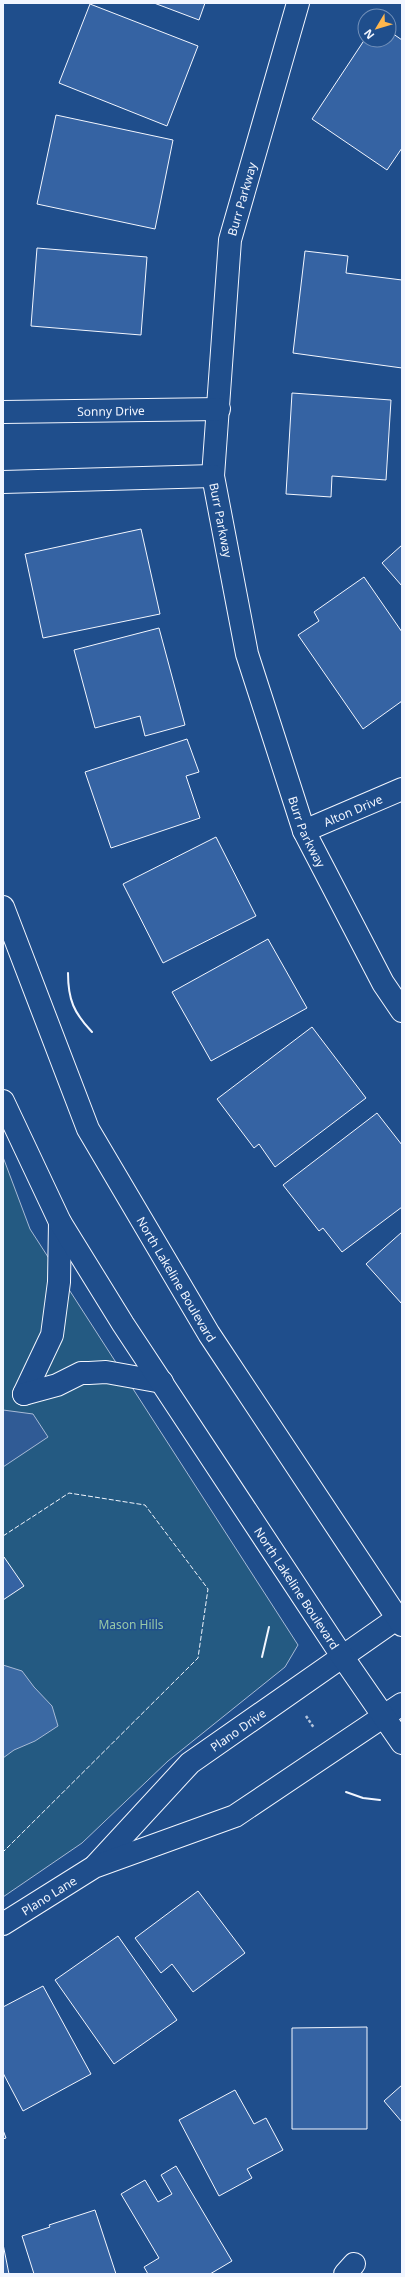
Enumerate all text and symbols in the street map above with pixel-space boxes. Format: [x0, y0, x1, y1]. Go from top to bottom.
north arrow [357, 8, 397, 48]
text: N [360, 26, 377, 43]
street label: Burr Parkway [223, 159, 261, 238]
street label: Sonny Drive [77, 402, 145, 419]
street label: Burr Parkway [206, 481, 237, 560]
street label: Alton Drive [321, 790, 385, 830]
street label: Burr Parkway [285, 794, 330, 871]
street label: North Lakeline Boulevard [133, 1213, 220, 1345]
street label: North Lakeline Boulevard [251, 1524, 344, 1652]
park label: Mason Hills [98, 1616, 164, 1633]
street label: Plano Drive [206, 1704, 269, 1755]
street label: Plano Lane [18, 1872, 80, 1919]

